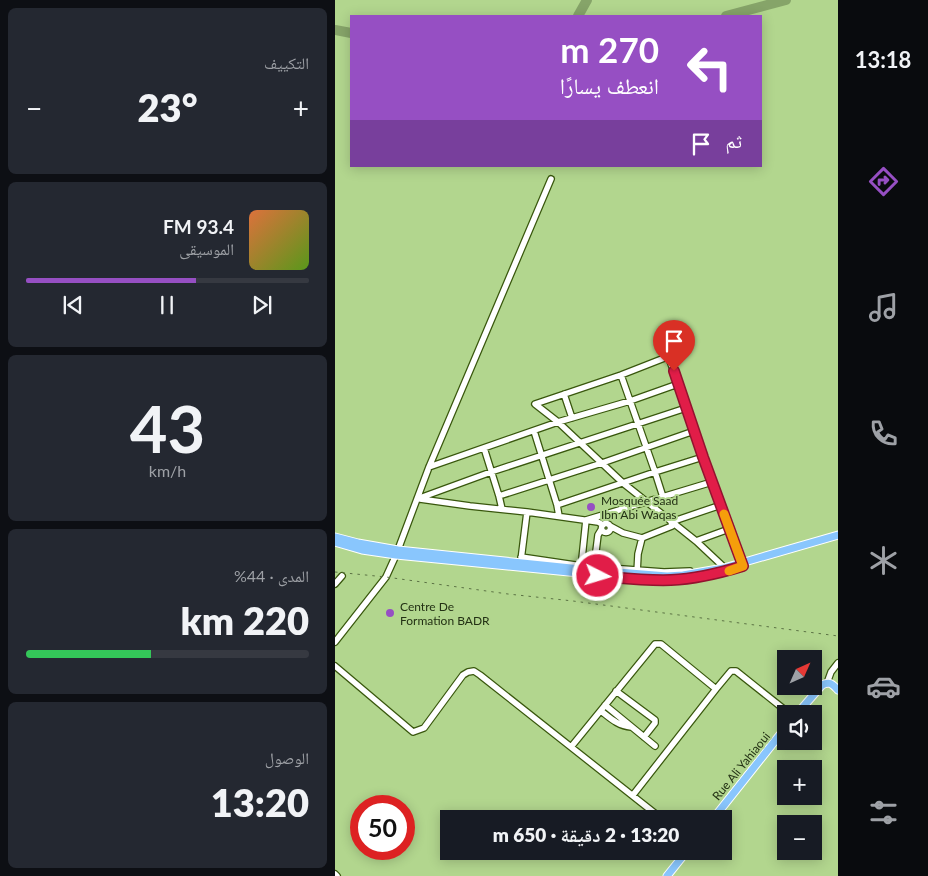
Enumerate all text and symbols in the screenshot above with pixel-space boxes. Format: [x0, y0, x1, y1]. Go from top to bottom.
text: 270 m [560, 28, 659, 70]
icon: left [677, 35, 742, 100]
text: 13:18 [855, 46, 911, 73]
text: التكييف [264, 53, 309, 72]
text: انعطف يسارًا [560, 72, 659, 99]
text: 23° [138, 84, 197, 130]
text: − [26, 91, 42, 125]
text: + [293, 91, 309, 125]
text: ثم [725, 129, 742, 152]
icon: arrive [687, 130, 715, 158]
icon: directions [866, 164, 901, 199]
text: 93.4 FM [163, 215, 234, 238]
text: الموسيقى [179, 239, 234, 258]
icon: music [866, 290, 901, 325]
icon: previous [59, 291, 87, 319]
icon: pause [153, 291, 181, 319]
icon: next [248, 291, 276, 319]
pin [653, 320, 695, 371]
icon: arrive [660, 327, 688, 355]
text: 43 [130, 389, 205, 467]
icon: phone [866, 416, 901, 451]
text: km/h [149, 461, 186, 480]
place label: Mosquée Saad Ibn Abi Waqas [601, 493, 678, 522]
marker: Mosquée Saad Ibn Abi Waqas [585, 501, 597, 513]
icon: climate [866, 543, 901, 578]
position arrow [571, 549, 623, 601]
text: المدى · 44% [234, 566, 309, 585]
text: 220 km [181, 597, 309, 643]
place label: Centre De Formation BADR [400, 599, 490, 628]
marker: Centre De Formation BADR [384, 607, 396, 619]
north arrow [777, 650, 823, 695]
map controls [777, 650, 822, 860]
icon: car [866, 669, 901, 704]
button: sound [777, 705, 822, 750]
street label: Rue Ali Yahiaoui [709, 729, 773, 803]
text: الوصول [265, 748, 309, 767]
button: + [777, 760, 822, 805]
text: 13:20 [211, 779, 309, 825]
speed limit sign: 50 [350, 795, 415, 860]
icon: filters [866, 795, 901, 830]
button: − [777, 815, 822, 860]
text: 13:20 · 2 دقيقة · 650 m [493, 823, 679, 846]

